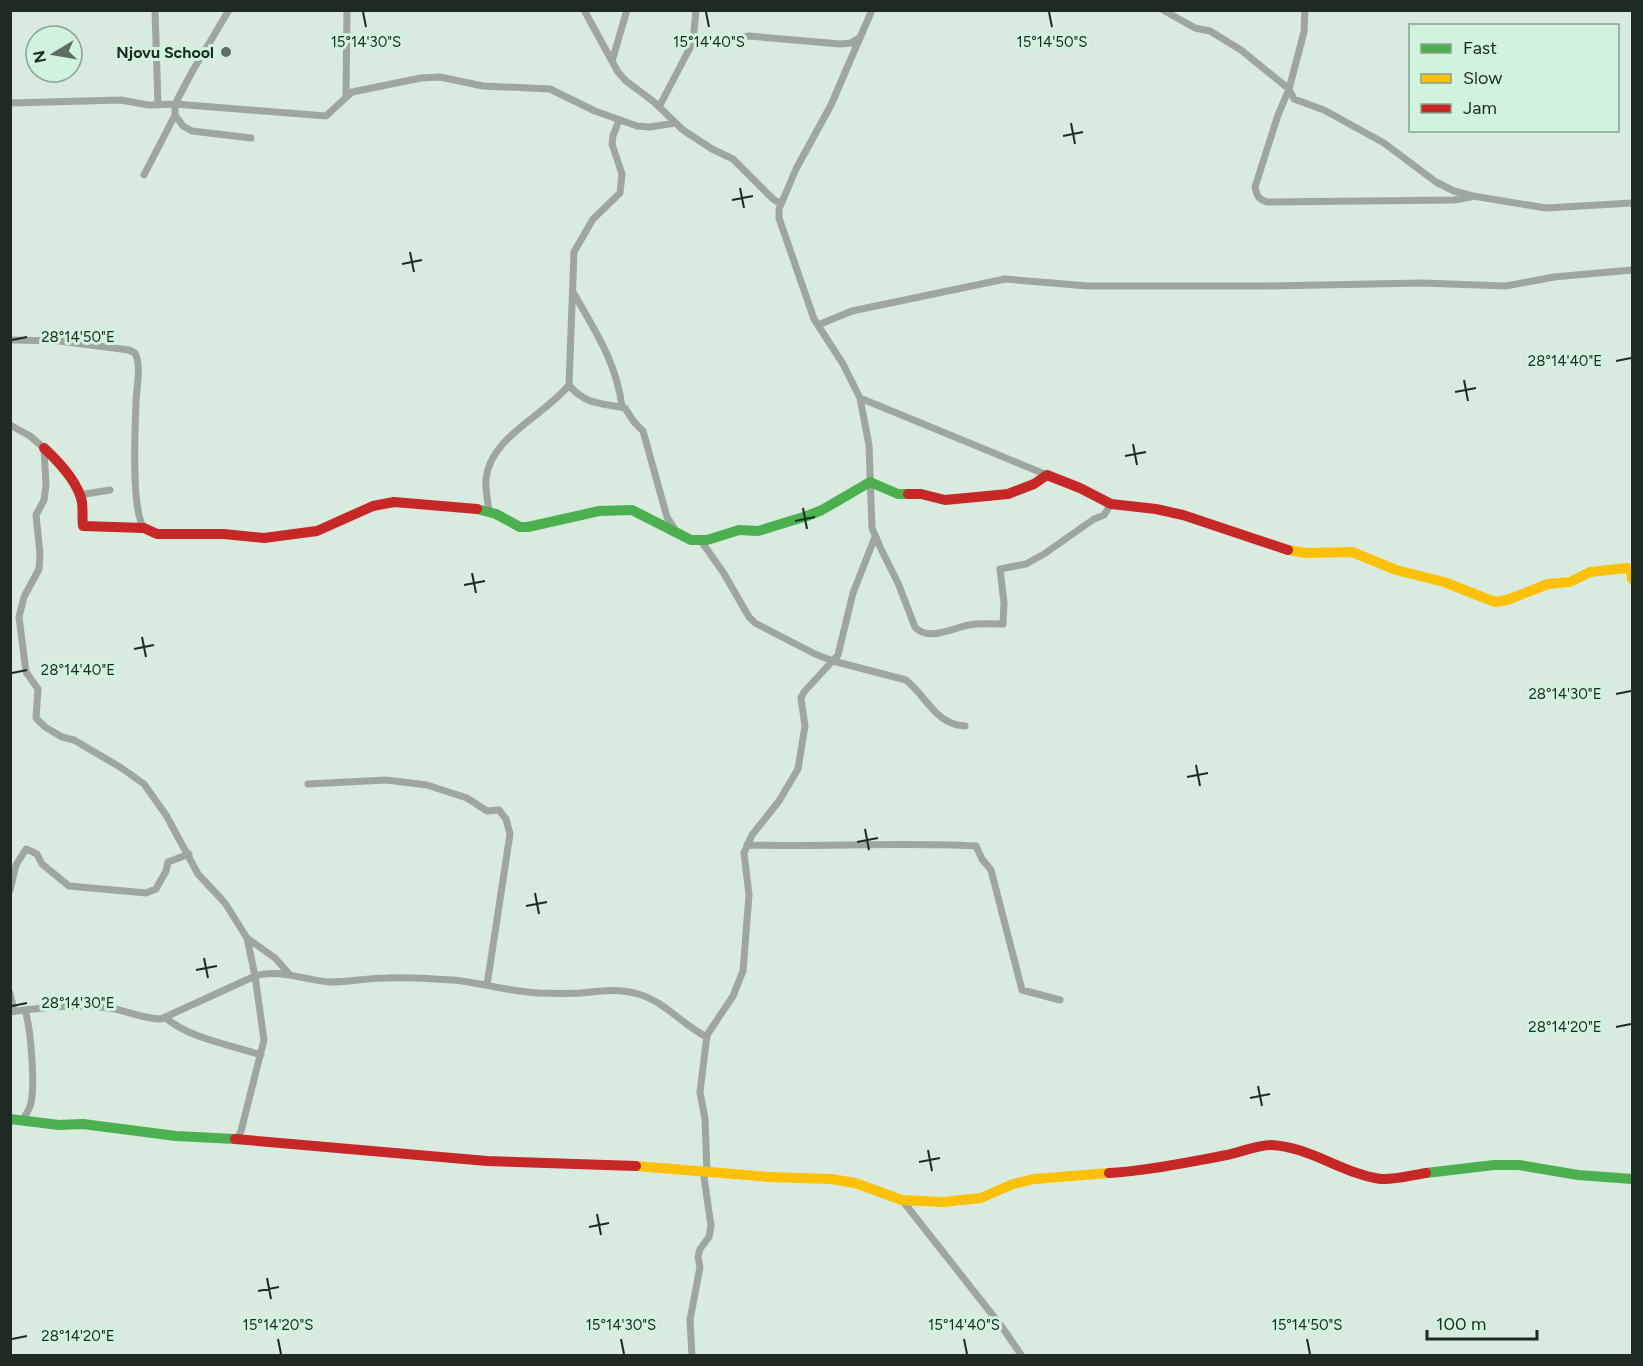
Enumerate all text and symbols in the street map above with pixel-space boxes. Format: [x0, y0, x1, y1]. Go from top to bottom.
north arrow [24, 24, 84, 84]
legend [1409, 24, 1619, 132]
text: 15°14'30"S [331, 33, 401, 51]
text: 15°14'40"S [673, 33, 745, 51]
text: 15°14'50"S [1016, 33, 1088, 51]
text: Fast [1463, 37, 1497, 59]
place label: Njovu School [116, 43, 214, 62]
marker: Njovu School [219, 45, 233, 59]
text: N [29, 49, 50, 65]
text: Slow [1463, 67, 1502, 89]
text: Jam [1463, 97, 1497, 119]
text: 28°14'50"E [41, 328, 115, 346]
text: 28°14'40"E [1528, 352, 1602, 370]
text: 28°14'40"E [41, 661, 115, 679]
text: 28°14'30"E [1528, 685, 1602, 703]
text: 28°14'30"E [41, 994, 115, 1012]
text: 28°14'20"E [1528, 1018, 1602, 1036]
scale bar [1427, 1303, 1536, 1341]
text: 100 m [1436, 1313, 1486, 1335]
text: 15°14'20"S [243, 1316, 313, 1334]
text: 15°14'30"S [586, 1316, 656, 1334]
text: 15°14'40"S [928, 1316, 1000, 1334]
text: 15°14'50"S [1271, 1316, 1343, 1334]
text: 28°14'20"E [41, 1327, 115, 1345]

